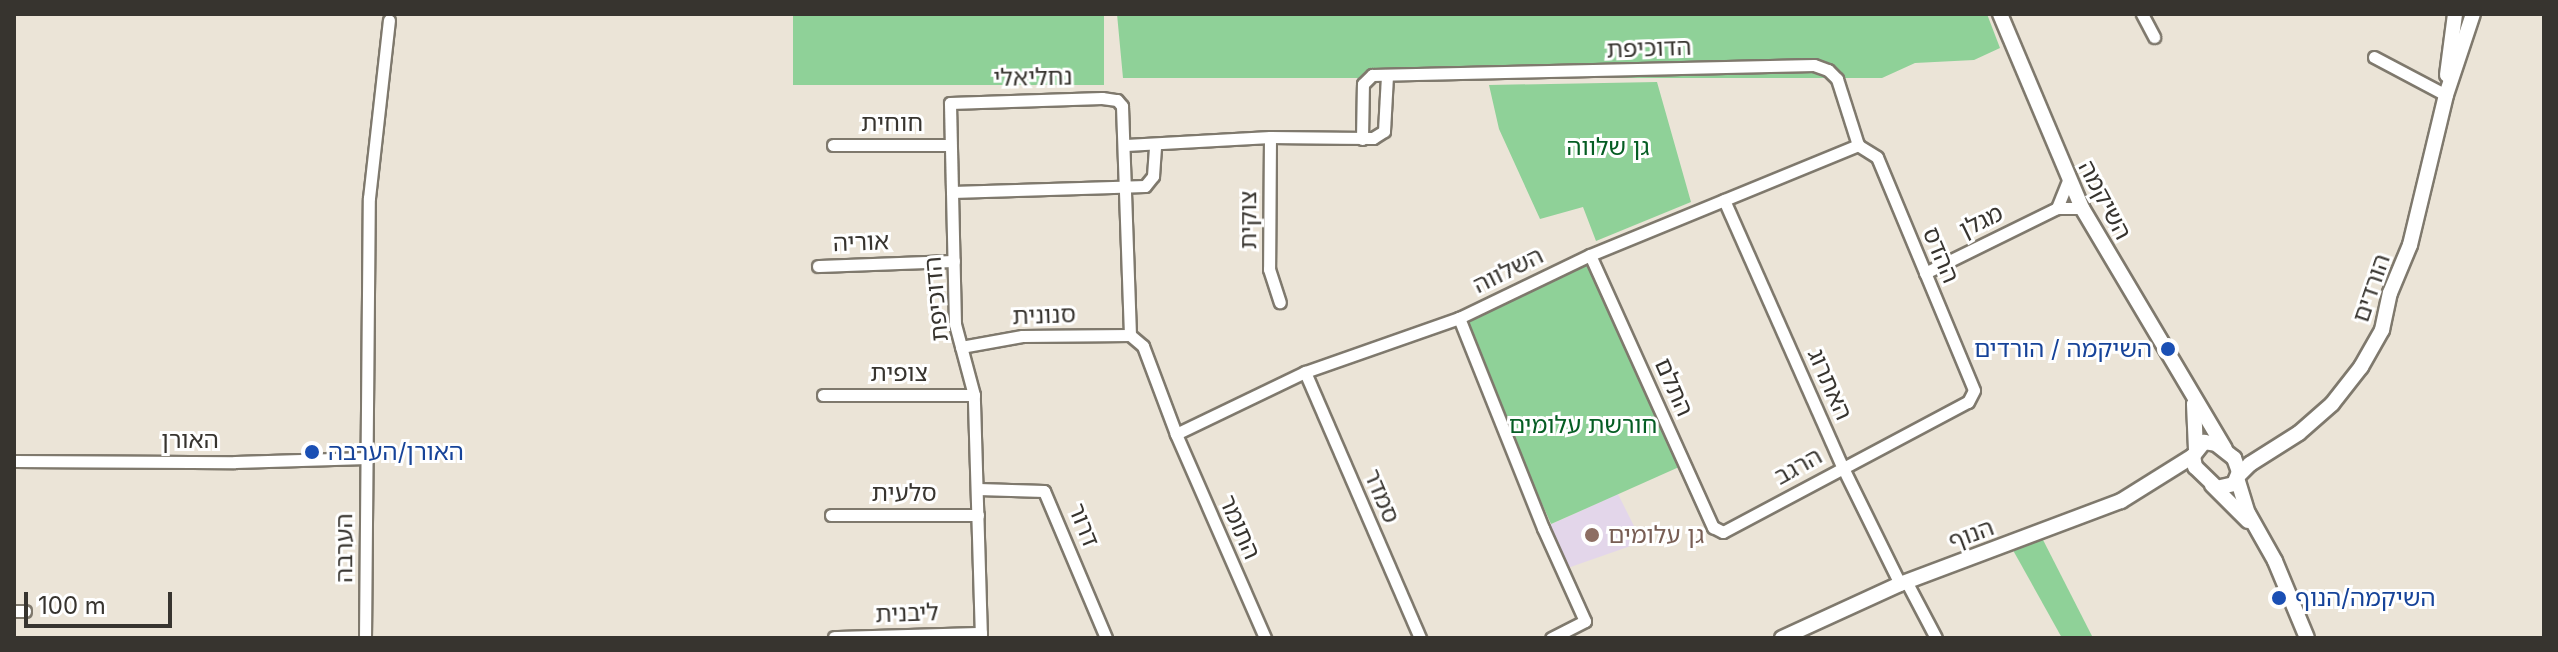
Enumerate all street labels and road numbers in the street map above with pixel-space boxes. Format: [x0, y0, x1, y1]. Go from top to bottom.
street label: הדוכיפת [1606, 32, 1692, 64]
street label: נחליאלי [993, 62, 1073, 92]
street label: חוחית [861, 109, 923, 137]
street label: השיקמה [2072, 155, 2138, 245]
street label: צוקית [1234, 191, 1262, 249]
street label: מגלן [1955, 198, 2007, 244]
street label: ההדס [1916, 223, 1966, 287]
street label: אוריה [832, 227, 890, 257]
street label: השלווה [1468, 241, 1548, 299]
street label: הורדים [2346, 250, 2396, 326]
street label: הדוכיפת [918, 255, 954, 343]
street label: סנונית [1012, 299, 1076, 331]
street label: האתרוג [1802, 344, 1858, 424]
street label: התלם [1649, 354, 1699, 420]
street label: צופית [870, 359, 928, 387]
street label: האורן [161, 426, 219, 454]
street label: הרגב [1769, 441, 1827, 491]
street label: סמדר [1358, 465, 1406, 527]
street label: סלעית [871, 479, 937, 507]
street label: התומר [1213, 490, 1267, 564]
street label: דרור [1062, 499, 1106, 551]
street label: הערבה [330, 513, 358, 583]
street label: הנוף [1944, 513, 1998, 555]
street label: ליבנית [875, 597, 939, 629]

